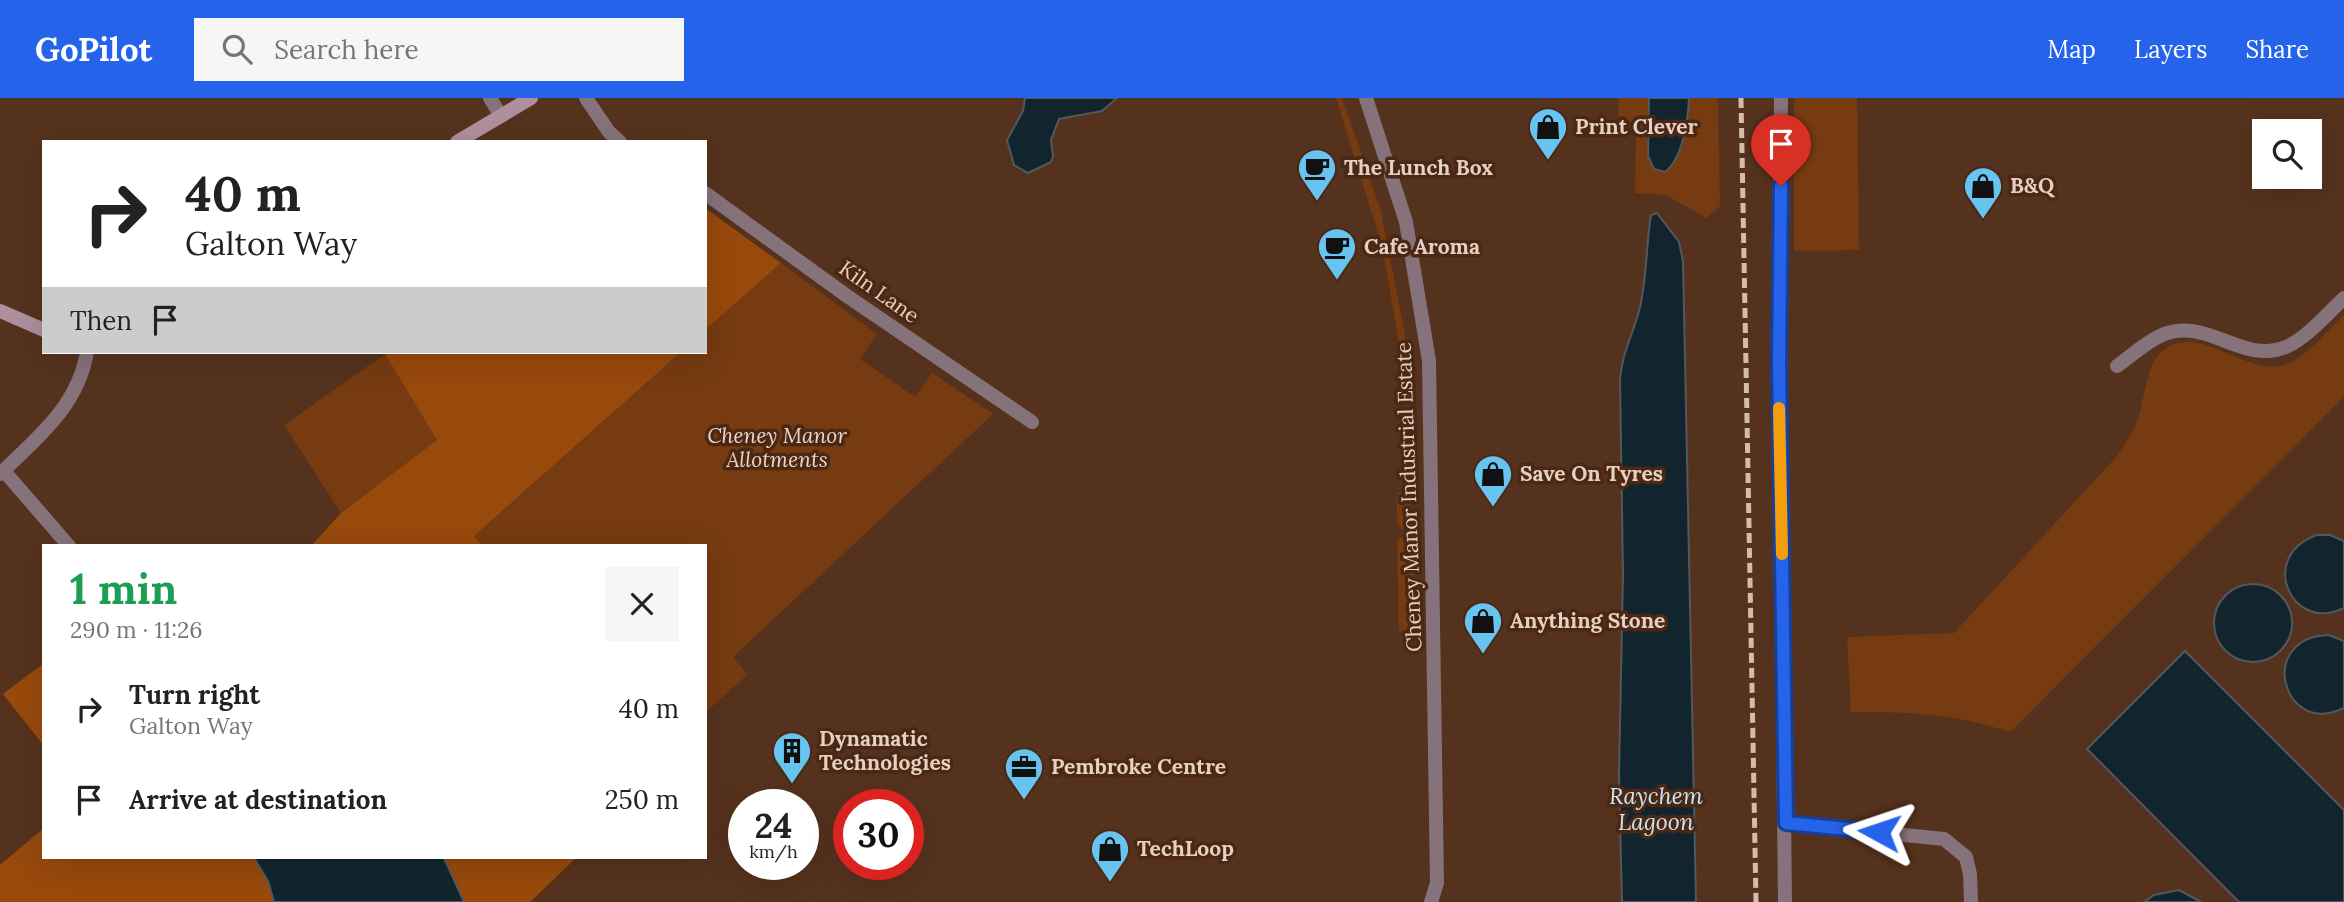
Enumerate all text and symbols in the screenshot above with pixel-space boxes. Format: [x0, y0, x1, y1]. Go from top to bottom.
search box [194, 18, 684, 81]
text: GoPilot [35, 28, 152, 70]
icon: search [218, 30, 256, 68]
text: Search here [274, 33, 419, 66]
text: Map [2047, 34, 2096, 65]
text: Layers [2134, 34, 2207, 65]
text: Share [2245, 34, 2309, 65]
shop icon: Print Clever [1527, 106, 1569, 161]
place label: Print Clever [1575, 113, 1698, 140]
pin [1751, 114, 1811, 186]
map controls [2252, 119, 2322, 189]
button: search [2252, 119, 2322, 189]
icon: arrive [1762, 125, 1800, 163]
cafe icon: The Lunch Box [1296, 147, 1338, 202]
place label: The Lunch Box [1344, 154, 1493, 181]
text: 40 m [185, 162, 301, 224]
shop icon: B&Q [1962, 165, 2004, 220]
icon: right [70, 168, 161, 259]
place label: B&Q [2010, 172, 2055, 199]
text: Galton Way [185, 223, 357, 264]
cafe icon: Cafe Aroma [1316, 226, 1358, 281]
place label: Cafe Aroma [1364, 233, 1480, 260]
street label: Kiln Lane [834, 254, 925, 329]
icon: arrive [146, 301, 184, 339]
text: Then [70, 304, 132, 337]
street label: Cheney Manor Industrial Estate [1390, 342, 1427, 652]
park label: Cheney Manor Allotments [707, 422, 847, 473]
shop icon: Save On Tyres [1472, 453, 1514, 508]
place label: Save On Tyres [1520, 460, 1663, 487]
text: 1 min [70, 562, 177, 616]
button: close [605, 567, 679, 641]
shop icon: Anything Stone [1462, 600, 1504, 655]
place label: Anything Stone [1510, 607, 1665, 634]
text: 290 m · 11:26 [70, 615, 203, 644]
text: Turn right [129, 678, 260, 711]
icon: right [70, 690, 108, 728]
text: 40 m [619, 692, 679, 725]
text: Galton Way [129, 711, 253, 740]
place label: Dynamatic Technologies [819, 725, 951, 776]
building icon: Dynamatic Technologies [771, 730, 813, 785]
office icon: Pembroke Centre [1003, 746, 1045, 801]
place label: Pembroke Centre [1051, 753, 1226, 780]
icon: arrive [70, 781, 108, 819]
water label: Raychem Lagoon [1609, 781, 1703, 836]
text: Arrive at destination [129, 783, 387, 816]
text: 250 m [605, 783, 679, 816]
speed limit sign: 30 [833, 789, 924, 880]
position arrow [1842, 795, 1916, 869]
text: 24 [755, 803, 792, 848]
shop icon: TechLoop [1089, 828, 1131, 883]
place label: TechLoop [1137, 835, 1234, 862]
text: km/h [749, 840, 798, 863]

